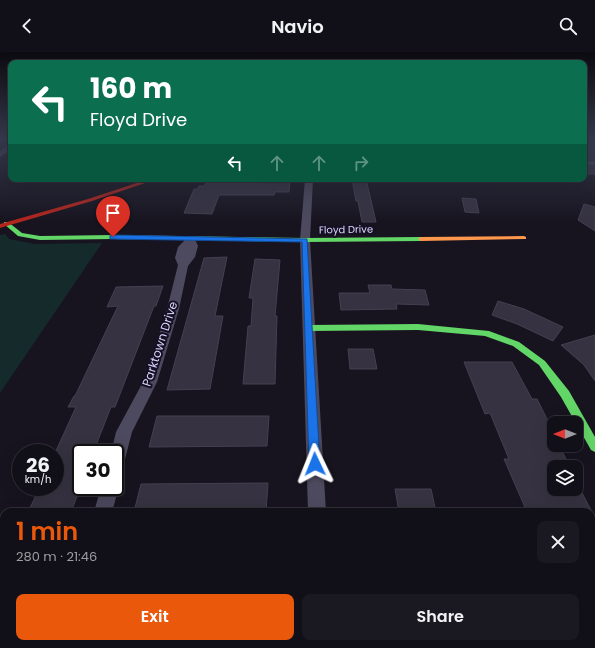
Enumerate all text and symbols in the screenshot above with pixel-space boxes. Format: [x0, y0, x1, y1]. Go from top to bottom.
text: Navio [271, 14, 324, 39]
icon: back [16, 15, 38, 37]
icon: search [557, 15, 579, 37]
text: 160 m [90, 69, 172, 108]
icon: left [24, 76, 76, 128]
text: Floyd Drive [90, 107, 187, 132]
icon: left [224, 152, 246, 174]
icon: ahead [266, 152, 288, 174]
icon: ahead [308, 152, 330, 174]
icon: right [350, 152, 372, 174]
pin [96, 196, 130, 237]
icon: arrive [102, 202, 124, 224]
street label: Floyd Drive [319, 222, 373, 237]
street label: Parktown Drive [138, 299, 181, 389]
north arrow [547, 416, 583, 452]
map controls [547, 416, 583, 496]
position arrow [294, 443, 336, 485]
speed limit sign: 30 [72, 444, 124, 496]
text: 26 [26, 451, 50, 479]
button: layers [547, 460, 583, 496]
text: km/h [25, 472, 51, 487]
text: 1 min [16, 515, 78, 548]
button: close [537, 521, 579, 563]
text: 280 m · 21:46 [16, 547, 97, 566]
button: Exit [16, 594, 294, 640]
button: Share [302, 594, 579, 640]

